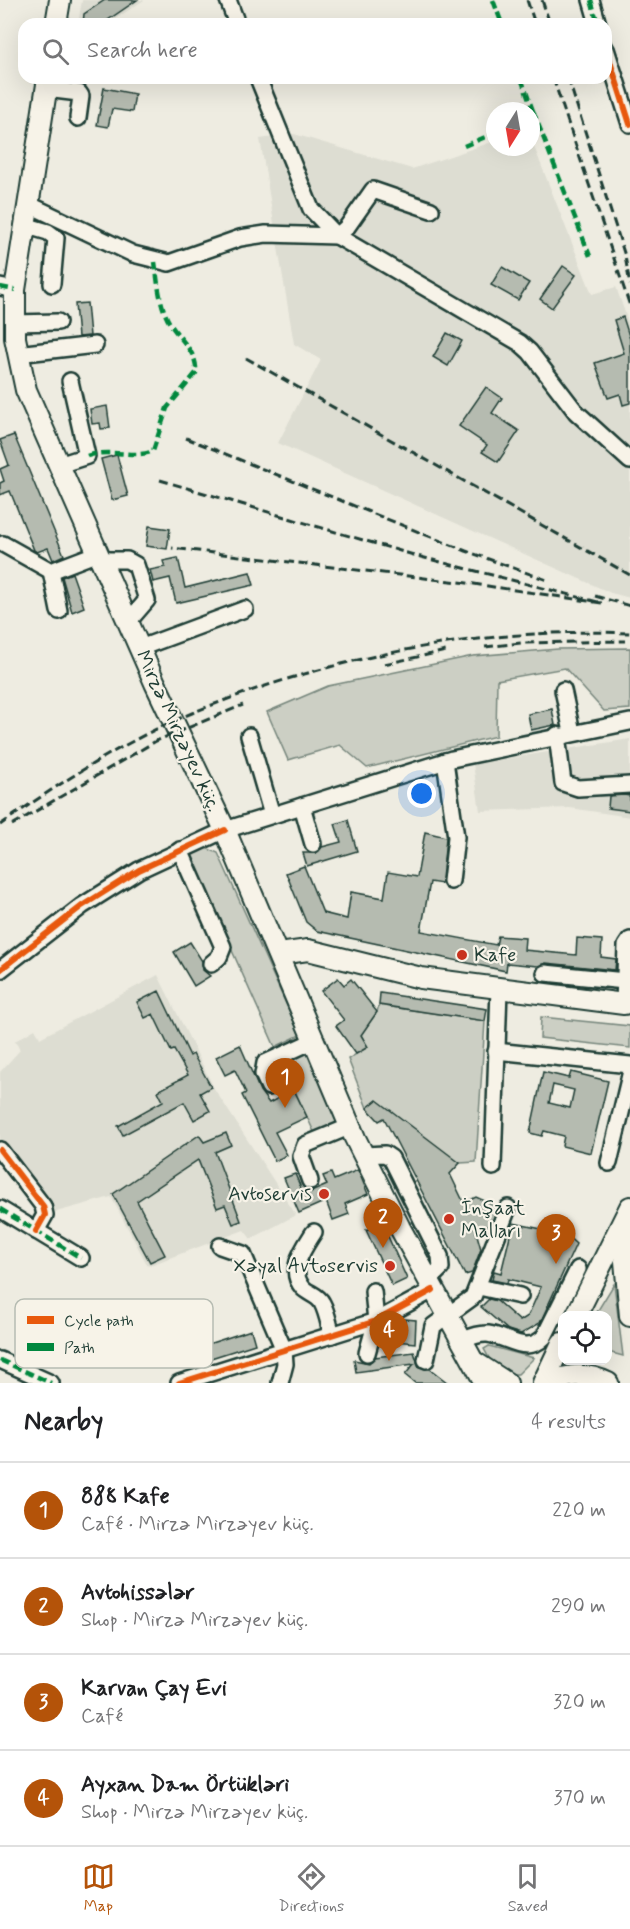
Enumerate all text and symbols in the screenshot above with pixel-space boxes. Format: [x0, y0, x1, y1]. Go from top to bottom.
search box [18, 18, 612, 84]
icon: search [39, 35, 72, 68]
text: Search here [87, 37, 198, 65]
north arrow [486, 102, 540, 156]
street label: Mirzə Mirzəyev küç. [129, 646, 227, 816]
your location [407, 779, 436, 808]
place label: Kafe [474, 942, 516, 969]
marker: Kafe [455, 948, 469, 962]
pin: 1 [266, 1058, 304, 1108]
place label: Avtoservis [228, 1181, 312, 1208]
marker: Avtoservis [317, 1187, 331, 1201]
place label: İnşaat Malları [461, 1195, 526, 1245]
pin: 2 [364, 1198, 403, 1248]
marker: İnşaat Malları [442, 1212, 456, 1226]
pin: 3 [536, 1214, 576, 1264]
place label: Xəyal Avtoservis [233, 1253, 378, 1280]
marker: Xəyal Avtoservis [383, 1259, 397, 1273]
legend [15, 1299, 213, 1368]
text: Cycle path [64, 1311, 134, 1332]
map controls [558, 1311, 612, 1365]
button: locate [558, 1311, 612, 1365]
pin: 4 [370, 1312, 408, 1361]
text: Path [64, 1338, 95, 1359]
text: Nearby [24, 1405, 103, 1439]
text: 4 results [531, 1409, 606, 1436]
text: 888 Kafe [81, 1483, 170, 1511]
text: 1 [39, 1497, 48, 1524]
text: 220 m [552, 1497, 606, 1524]
text: Café · Mirzə Mirzəyev küç. [81, 1511, 314, 1538]
text: Avtohissələr [81, 1579, 195, 1607]
text: 2 [39, 1593, 48, 1620]
text: 290 m [551, 1593, 606, 1620]
text: Shop · Mirzə Mirzəyev küç. [81, 1607, 308, 1634]
text: Karvan Çay Evi [81, 1675, 227, 1703]
text: 3 [39, 1689, 48, 1716]
text: 320 m [553, 1689, 606, 1716]
text: Café [81, 1703, 123, 1730]
text: Ayxan Dam Örtükləri [81, 1771, 289, 1799]
text: 4 [38, 1785, 49, 1812]
text: 370 m [554, 1785, 606, 1812]
text: Shop · Mirzə Mirzəyev küç. [81, 1799, 308, 1826]
tab: Map [82, 1860, 115, 1917]
tab: Directions [278, 1860, 344, 1917]
tab: Saved [508, 1860, 548, 1917]

